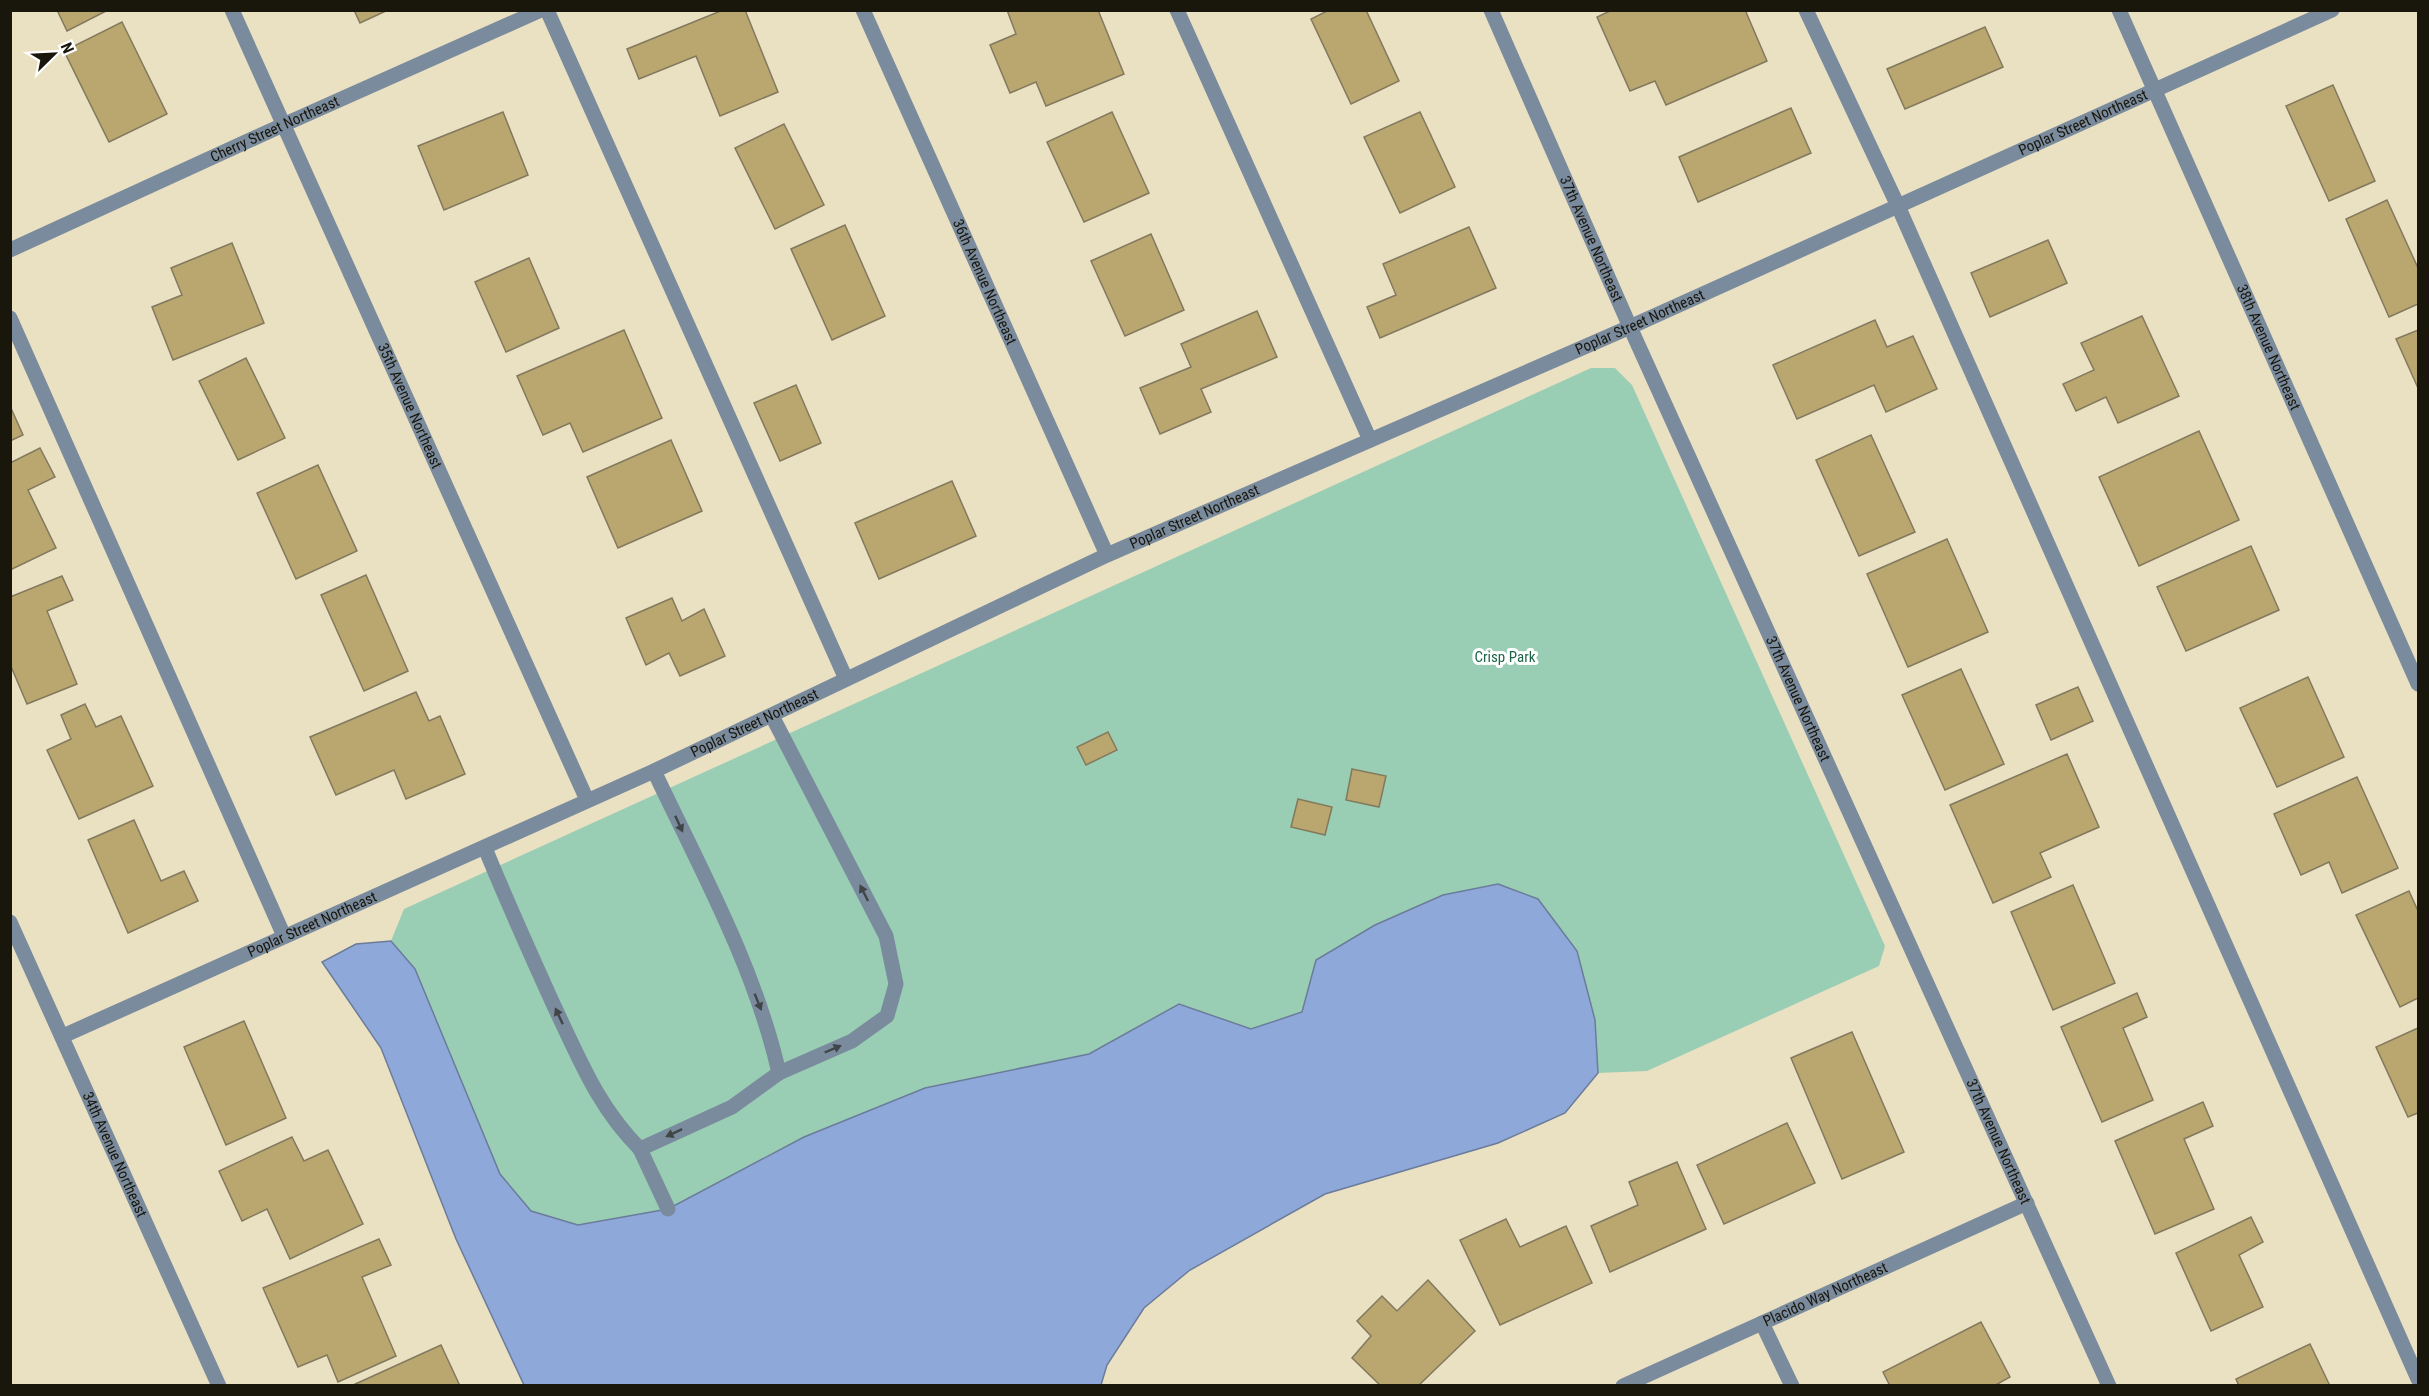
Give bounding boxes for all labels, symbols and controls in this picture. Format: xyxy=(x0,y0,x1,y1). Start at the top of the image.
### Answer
north arrow xyxy=(24,24,84,84)
text: N xyxy=(57,40,78,56)
street label: Poplar Street Northeast xyxy=(2016,86,2150,159)
street label: Cherry Street Northeast xyxy=(207,92,342,166)
street label: 37th Avenue Northeast xyxy=(1556,173,1627,305)
street label: 36th Avenue Northeast xyxy=(949,216,1021,348)
street label: 38th Avenue Northeast xyxy=(2233,282,2304,413)
street label: Poplar Street Northeast xyxy=(1572,286,1707,359)
street label: 35th Avenue Northeast xyxy=(374,340,446,471)
street label: Poplar Street Northeast xyxy=(1127,481,1262,553)
street label: 37th Avenue Northeast xyxy=(1762,633,1834,764)
park label: Crisp Park xyxy=(1475,648,1536,666)
street label: Poplar Street Northeast xyxy=(688,685,821,761)
one-way arrow xyxy=(675,815,684,832)
one-way arrow xyxy=(859,884,869,901)
street label: Poplar Street Northeast xyxy=(245,888,379,961)
one-way arrow xyxy=(754,993,763,1011)
one-way arrow xyxy=(555,1008,564,1025)
one-way arrow xyxy=(824,1045,841,1054)
street label: 37th Avenue Northeast xyxy=(1962,1076,2035,1207)
street label: 34th Avenue Northeast xyxy=(79,1089,151,1220)
one-way arrow xyxy=(666,1129,683,1138)
street label: Placido Way Northeast xyxy=(1760,1258,1890,1330)

